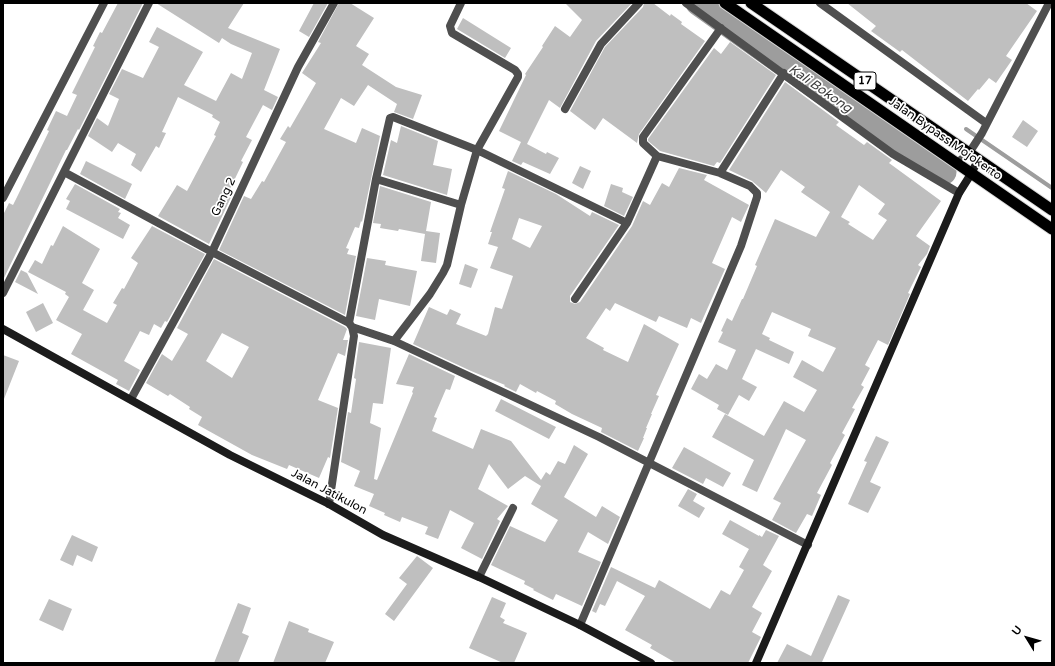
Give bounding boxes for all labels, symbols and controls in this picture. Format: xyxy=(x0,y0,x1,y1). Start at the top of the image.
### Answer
water label: Kali Bokong xyxy=(785,61,855,117)
road number: 17 xyxy=(854,72,876,90)
street label: Jalan Bypass Mojokerto xyxy=(886,94,1004,184)
street label: Gang 2 xyxy=(209,175,239,219)
street label: Jalan Jatikulon xyxy=(289,466,369,518)
north arrow xyxy=(1007,618,1047,658)
text: U xyxy=(1009,623,1025,638)

